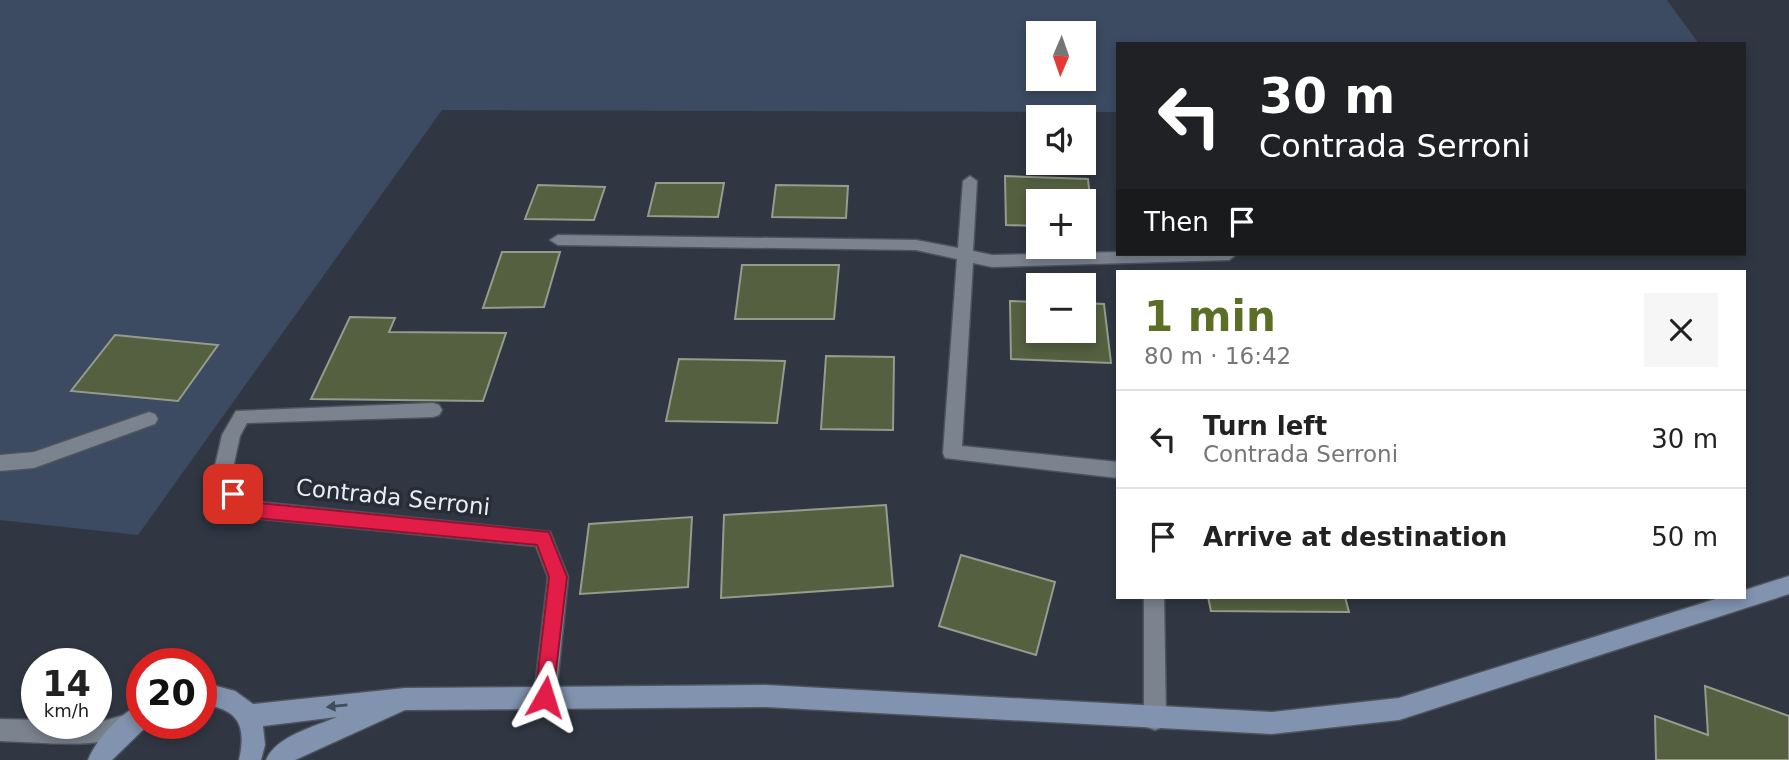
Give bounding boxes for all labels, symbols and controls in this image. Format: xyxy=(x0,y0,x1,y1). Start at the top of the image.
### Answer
north arrow xyxy=(1026,21,1096,91)
map controls xyxy=(1026,21,1096,343)
text: 30 m xyxy=(1259,68,1395,125)
icon: left xyxy=(1144,70,1235,161)
button: sound xyxy=(1026,105,1096,175)
text: Contrada Serroni xyxy=(1259,127,1530,165)
button: + xyxy=(1026,189,1096,259)
icon: arrive xyxy=(1223,203,1261,241)
text: Then xyxy=(1144,207,1209,237)
button: − xyxy=(1026,273,1096,343)
text: 1 min xyxy=(1144,292,1276,341)
button: close xyxy=(1644,293,1718,367)
text: 80 m · 16:42 xyxy=(1144,343,1291,369)
text: Turn left xyxy=(1203,411,1327,441)
icon: left xyxy=(1144,420,1182,458)
text: 30 m xyxy=(1651,424,1718,454)
text: Contrada Serroni xyxy=(1203,441,1398,467)
pin xyxy=(203,464,263,524)
street label: Contrada Serroni xyxy=(295,474,491,520)
icon: arrive xyxy=(214,475,252,513)
icon: arrive xyxy=(1144,518,1182,556)
text: Arrive at destination xyxy=(1203,522,1507,552)
text: 50 m xyxy=(1651,522,1718,552)
speed limit sign: 20 xyxy=(126,648,217,739)
position arrow xyxy=(508,660,582,734)
text: 14 xyxy=(42,664,91,704)
text: km/h xyxy=(44,700,89,721)
one-way arrow xyxy=(326,701,348,712)

